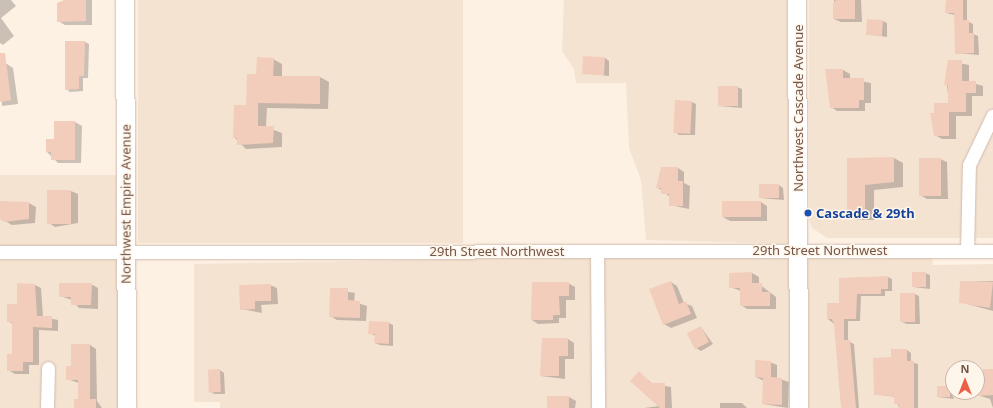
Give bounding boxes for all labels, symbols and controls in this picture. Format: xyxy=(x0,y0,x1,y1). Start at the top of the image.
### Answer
street label: Northwest Cascade Avenue xyxy=(790,24,806,192)
street label: Northwest Empire Avenue xyxy=(118,124,134,284)
place label: Cascade & 29th xyxy=(816,205,915,221)
marker: Cascade & 29th xyxy=(803,208,813,218)
street label: 29th Street Northwest xyxy=(753,242,887,258)
street label: 29th Street Northwest xyxy=(430,243,564,259)
north arrow xyxy=(945,360,985,400)
text: N xyxy=(961,361,969,376)

